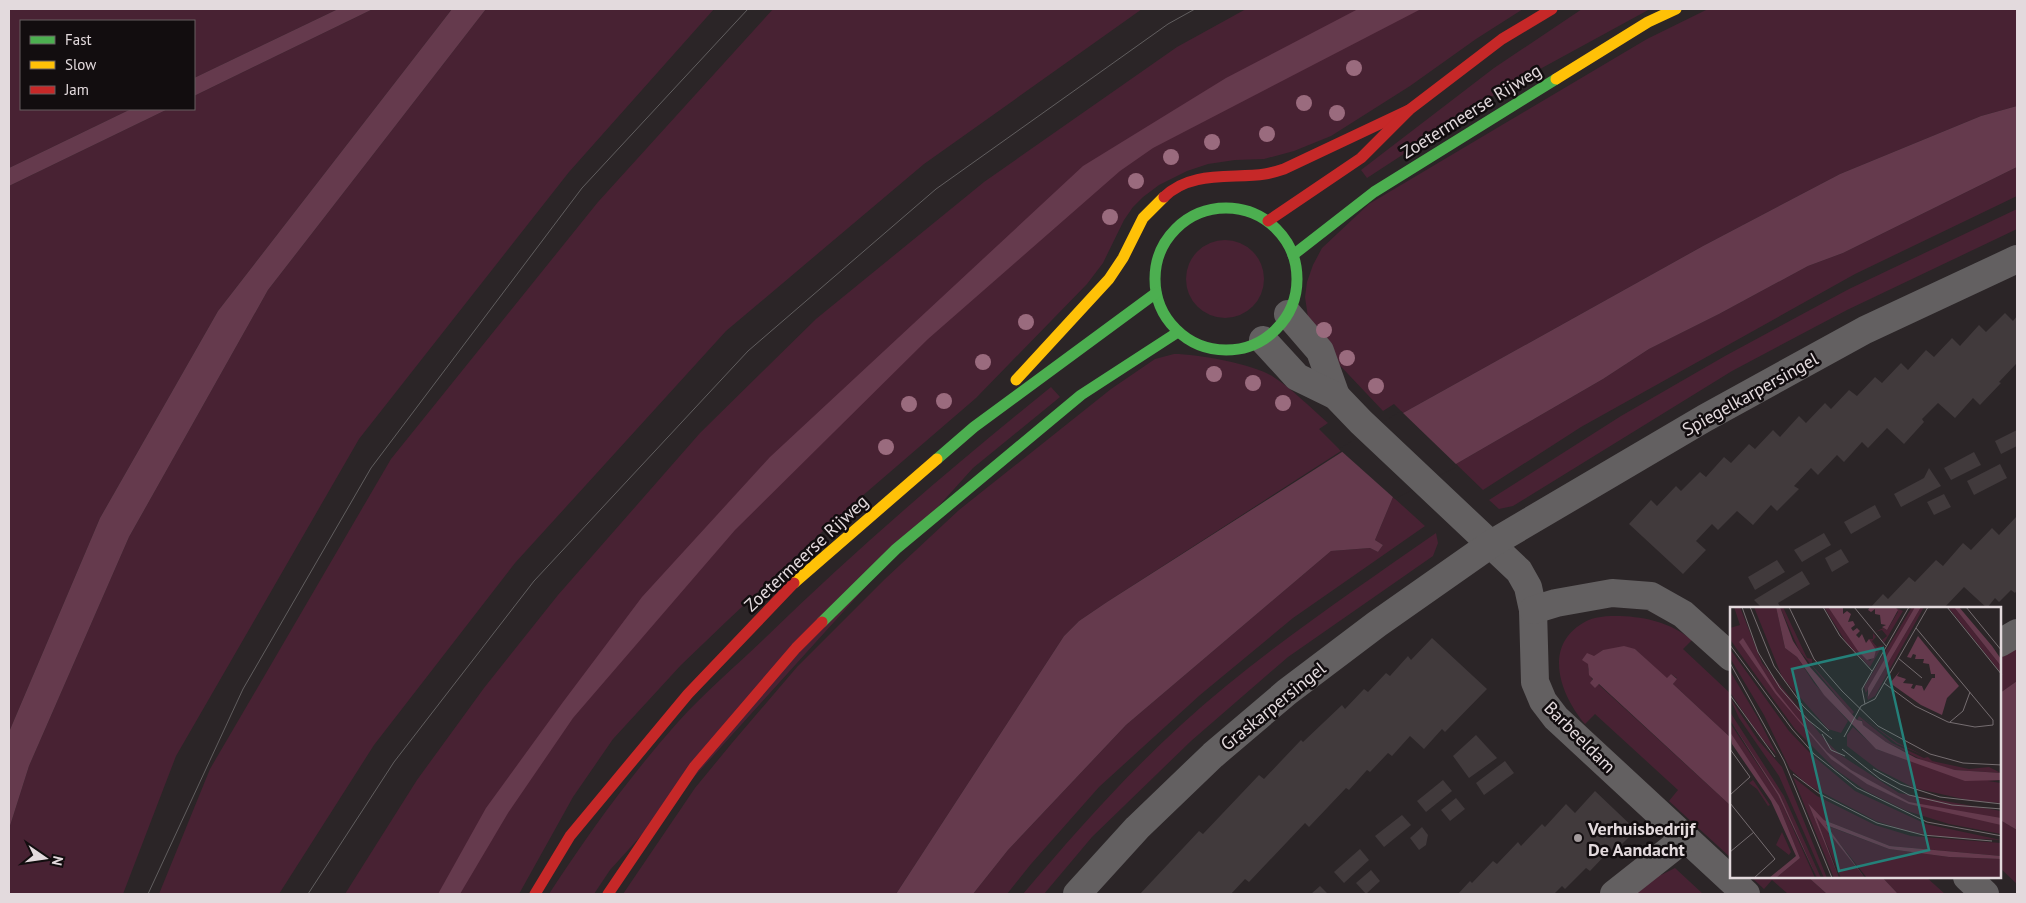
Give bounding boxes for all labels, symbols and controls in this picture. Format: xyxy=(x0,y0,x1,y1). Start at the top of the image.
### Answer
legend xyxy=(20,20,195,110)
text: Fast xyxy=(65,30,92,49)
text: Slow xyxy=(65,55,96,74)
street label: Zoetermeerse Rijweg xyxy=(1397,59,1545,163)
text: Jam xyxy=(64,80,89,99)
street label: Spiegelkarpersingel xyxy=(1678,347,1823,441)
street label: Zoetermeerse Rijweg xyxy=(739,490,873,616)
inset map xyxy=(1730,607,2001,878)
street label: Graskarpersingel xyxy=(1216,656,1331,755)
street label: Barbeeldam xyxy=(1539,696,1621,778)
place label: Verhuisbedrijf De Aandacht xyxy=(1587,817,1696,861)
marker: Verhuisbedrijf De Aandacht xyxy=(1572,832,1584,844)
north arrow xyxy=(20,833,70,883)
text: N xyxy=(48,854,67,867)

